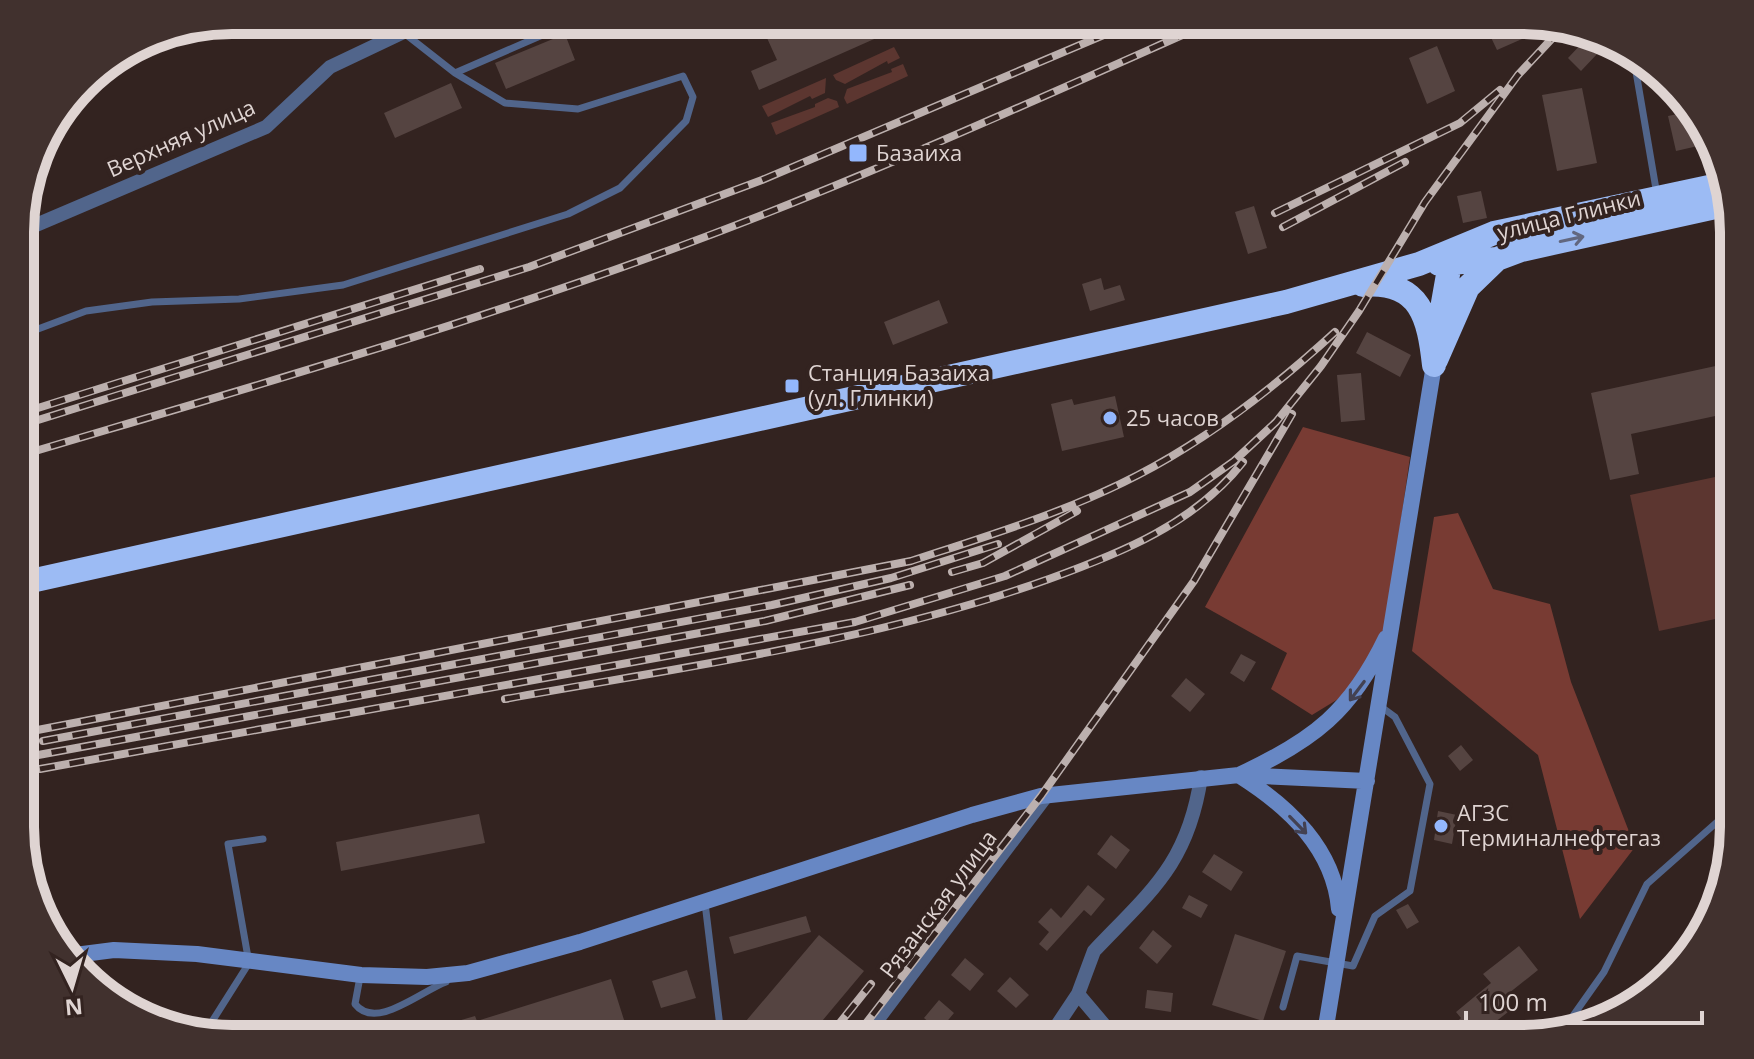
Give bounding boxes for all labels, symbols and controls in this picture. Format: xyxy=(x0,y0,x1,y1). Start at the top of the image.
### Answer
street label: Верхняя улица xyxy=(102,91,259,183)
place label: Базаиха xyxy=(876,137,962,167)
marker: Базаиха xyxy=(847,142,869,164)
street label: улица Глинки xyxy=(1494,182,1644,246)
one-way arrow xyxy=(1559,231,1584,246)
place label: Станция Базаиха (ул. Глинки) xyxy=(808,357,990,412)
marker: Станция Базаиха (ул. Глинки) xyxy=(783,377,801,395)
place label: 25 часов xyxy=(1126,402,1219,432)
marker: 25 часов xyxy=(1101,409,1119,427)
one-way arrow xyxy=(1349,680,1366,701)
place label: АГЗС Терминалнефтегаз xyxy=(1457,797,1661,852)
one-way arrow xyxy=(1289,815,1308,835)
marker: АГЗС Терминалнефтегаз xyxy=(1432,817,1450,835)
street label: Рязанская улица xyxy=(872,823,1003,983)
north arrow xyxy=(32,947,112,1027)
scale bar xyxy=(1466,975,1702,1025)
text: 100 m xyxy=(1478,985,1548,1018)
text: N xyxy=(64,992,84,1024)

